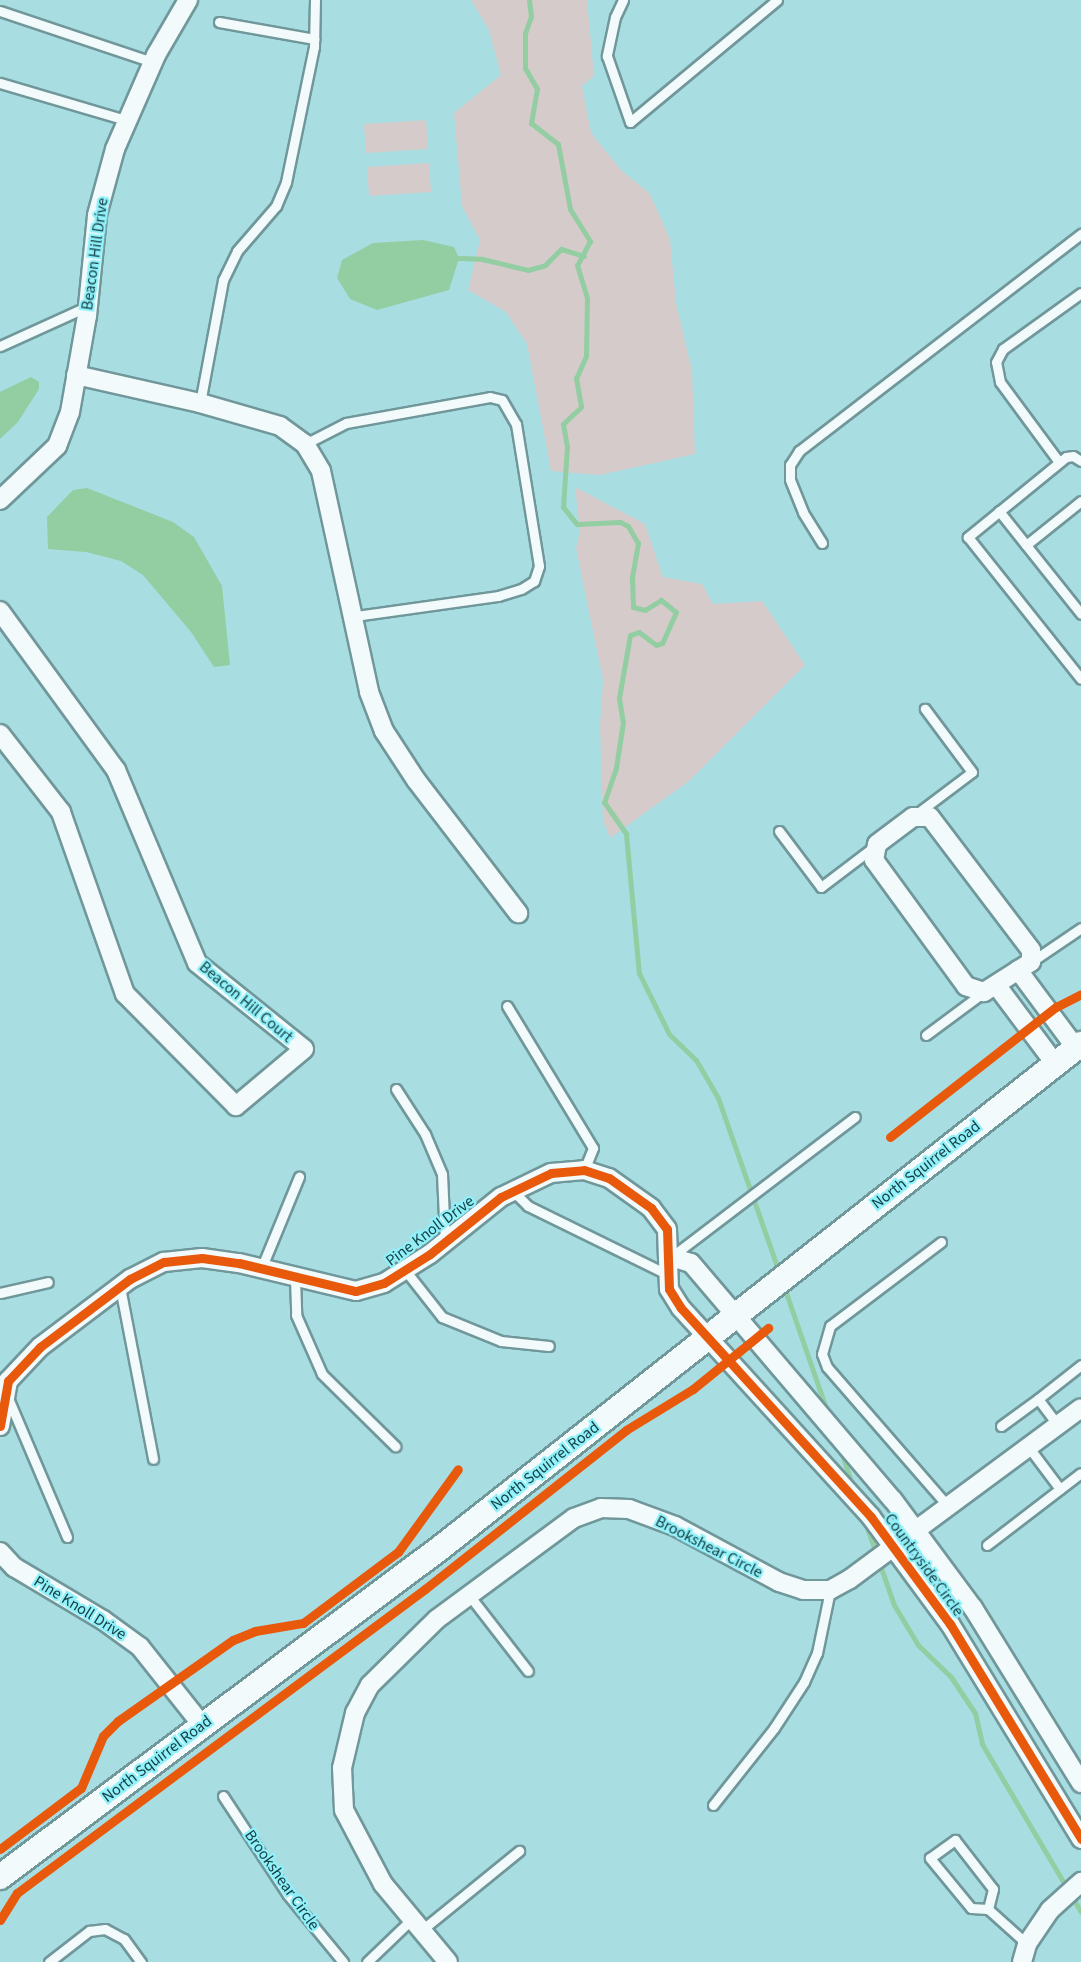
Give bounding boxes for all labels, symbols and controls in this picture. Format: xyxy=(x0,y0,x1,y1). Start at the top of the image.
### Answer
street label: Beacon Hill Drive xyxy=(78,197,112,311)
street label: Beacon Hill Court xyxy=(195,957,297,1047)
street label: North Squirrel Road xyxy=(868,1117,984,1213)
street label: Pine Knoll Drive xyxy=(382,1192,478,1270)
street label: North Squirrel Road xyxy=(487,1418,603,1514)
street label: Countryside Circle xyxy=(880,1510,968,1620)
street label: Brookshear Circle xyxy=(652,1512,766,1582)
street label: Pine Knoll Drive xyxy=(30,1572,130,1644)
street label: North Squirrel Road xyxy=(98,1711,216,1807)
street label: Brookshear Circle xyxy=(240,1826,324,1934)

